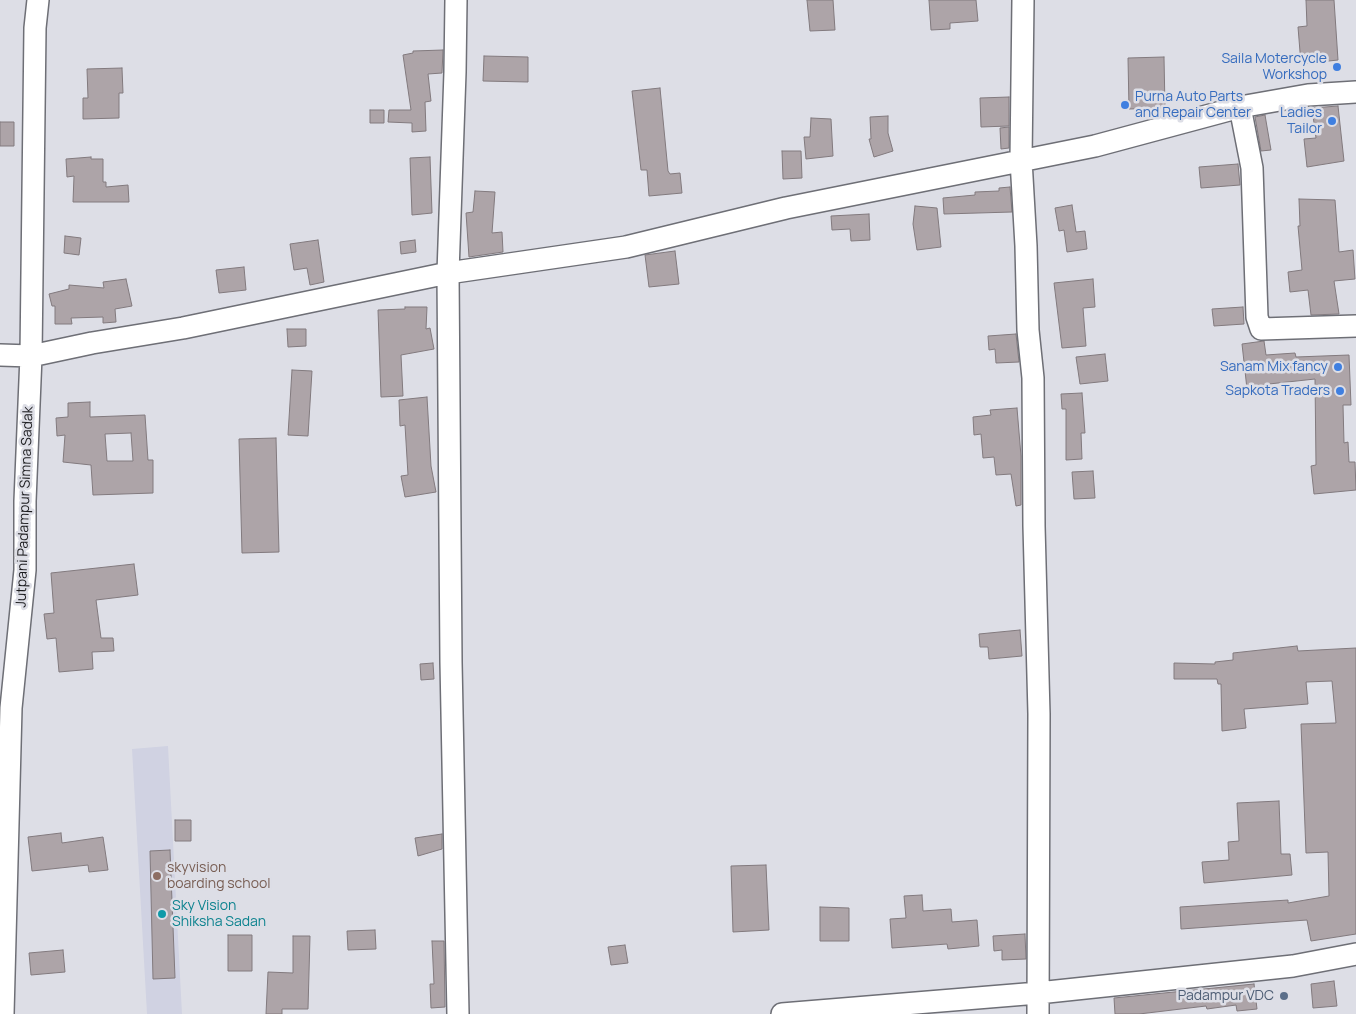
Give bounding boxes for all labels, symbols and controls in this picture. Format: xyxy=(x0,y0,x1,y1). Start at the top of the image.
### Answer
place label: Saila Motercycle Workshop xyxy=(1221,51,1327,84)
marker: Saila Motercycle Workshop xyxy=(1331,61,1343,73)
place label: Purna Auto Parts and Repair Center xyxy=(1135,89,1251,121)
marker: Purna Auto Parts and Repair Center xyxy=(1119,99,1131,111)
place label: Ladies Tailor xyxy=(1280,105,1322,138)
marker: Ladies Tailor xyxy=(1326,115,1338,127)
place label: Sanam Mix fancy xyxy=(1220,359,1328,375)
marker: Sanam Mix fancy xyxy=(1332,361,1344,373)
place label: Sapkota Traders xyxy=(1225,383,1330,399)
marker: Sapkota Traders xyxy=(1334,385,1346,397)
street label: Jutpani Padampur Simna Sadak xyxy=(13,406,37,608)
place label: skyvision boarding school xyxy=(167,860,270,892)
marker: skyvision boarding school xyxy=(151,870,163,882)
place label: Sky Vision Shiksha Sadan xyxy=(172,898,266,930)
marker: Sky Vision Shiksha Sadan xyxy=(156,908,168,920)
place label: Padampur VDC xyxy=(1178,988,1274,1004)
marker: Padampur VDC xyxy=(1278,990,1290,1002)

